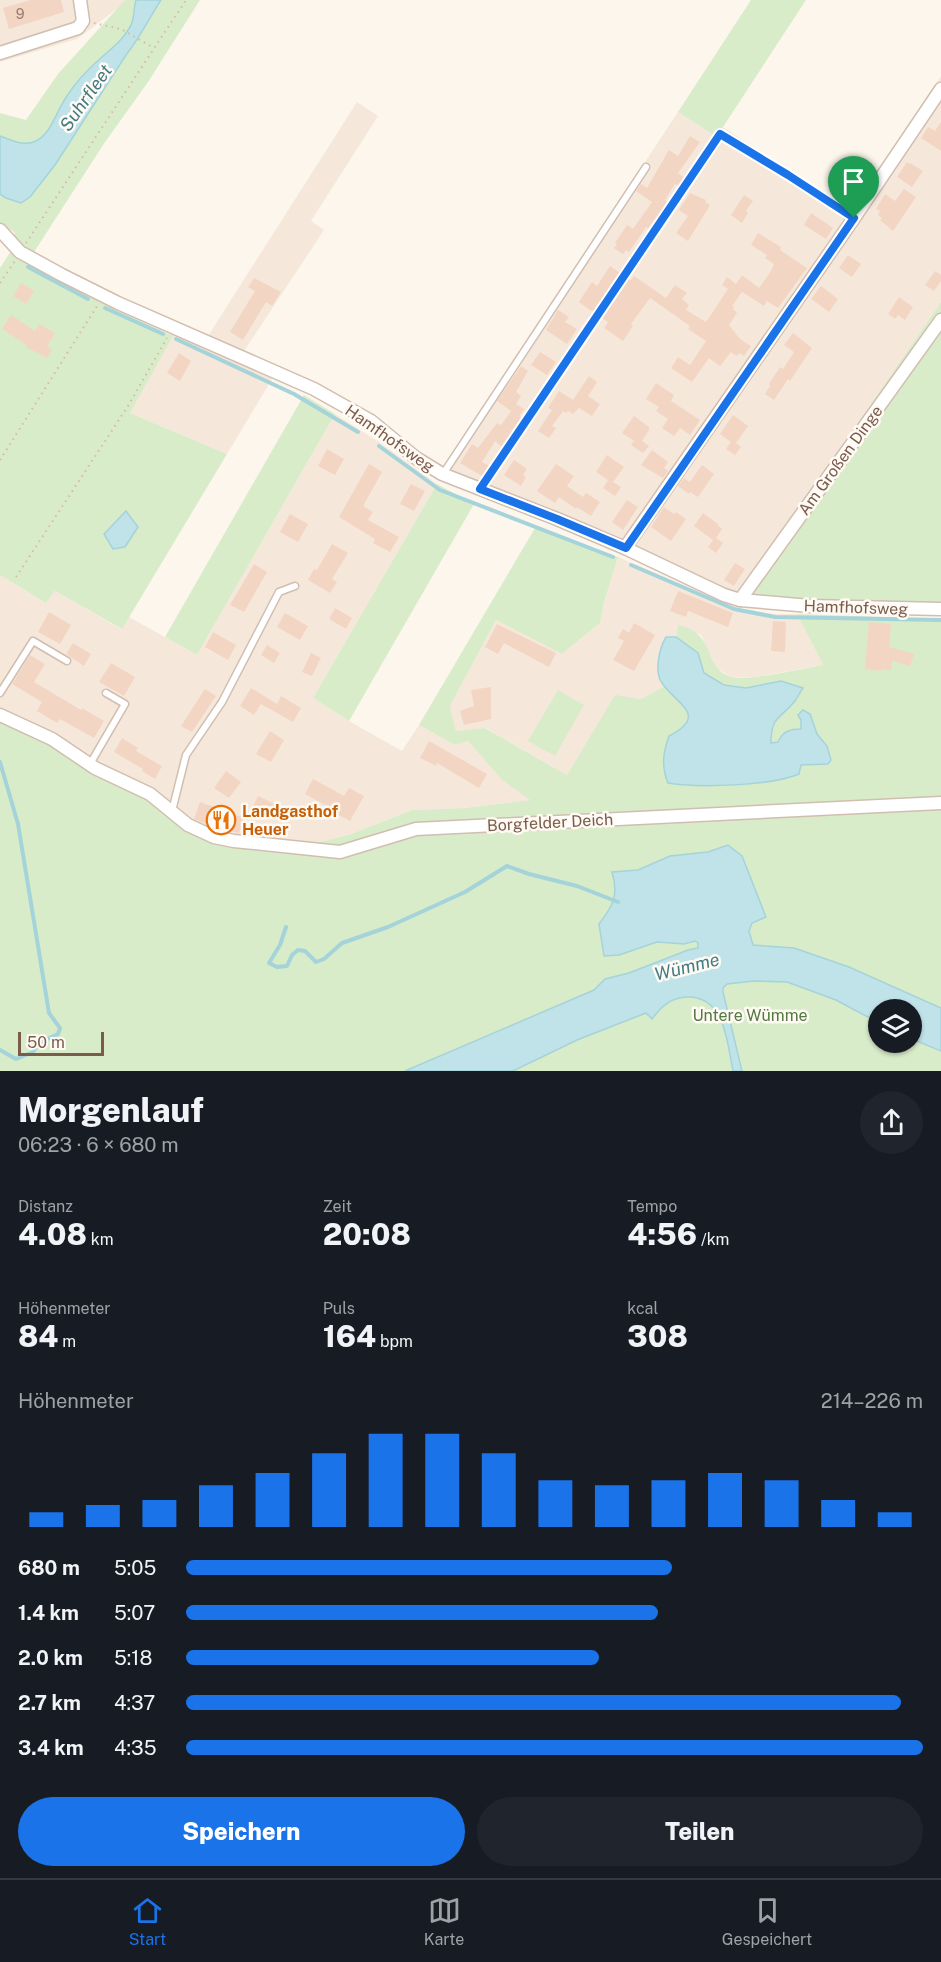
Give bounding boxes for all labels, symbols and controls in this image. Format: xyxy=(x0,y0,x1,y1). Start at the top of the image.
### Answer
house number: 9 xyxy=(16,6,25,22)
water label: Suhrfleet xyxy=(55,60,116,135)
pin xyxy=(828,156,879,218)
icon: arrive xyxy=(837,165,870,198)
street label: Hamfhofsweg xyxy=(341,401,438,476)
street label: Am Großen Dinge xyxy=(794,402,887,519)
street label: Hamfhofsweg xyxy=(803,596,909,619)
place label: Landgasthof Heuer xyxy=(242,802,339,839)
restaurant icon: Landgasthof Heuer xyxy=(205,804,237,836)
street label: Borgfelder Deich xyxy=(486,810,614,835)
water label: Wümme xyxy=(652,948,722,985)
map controls xyxy=(868,999,922,1053)
button: layers xyxy=(868,999,922,1053)
park label: Untere Wümme xyxy=(692,1006,808,1025)
scale bar xyxy=(18,1029,104,1056)
text: 50 m xyxy=(27,1033,65,1052)
text: Morgenlauf xyxy=(18,1091,204,1129)
button: share xyxy=(860,1091,923,1154)
text: 06:23 · 6 × 680 m xyxy=(18,1133,179,1157)
text: Distanz xyxy=(18,1197,73,1216)
text: Zeit xyxy=(323,1197,352,1216)
text: Tempo xyxy=(627,1197,677,1216)
text: 4.08 xyxy=(18,1216,87,1252)
text: 20:08 xyxy=(323,1216,411,1252)
text: 4:56 xyxy=(627,1216,697,1252)
text: km xyxy=(87,1230,114,1249)
text: /km xyxy=(697,1230,729,1249)
text: Höhenmeter xyxy=(18,1299,111,1318)
text: Puls xyxy=(323,1299,355,1318)
text: kcal xyxy=(627,1299,658,1318)
text: 84 xyxy=(18,1318,58,1354)
text: 164 xyxy=(323,1318,376,1354)
text: 308 xyxy=(627,1318,688,1354)
text: m xyxy=(58,1332,76,1351)
text: bpm xyxy=(376,1332,413,1351)
text: Höhenmeter xyxy=(18,1389,134,1413)
text: 214–226 m xyxy=(821,1389,923,1413)
text: 680 m xyxy=(18,1556,80,1580)
text: 5:05 xyxy=(114,1556,156,1580)
text: 1.4 km xyxy=(18,1601,79,1625)
text: 5:07 xyxy=(114,1601,155,1625)
text: 2.0 km xyxy=(18,1646,83,1670)
text: 5:18 xyxy=(114,1646,152,1670)
text: 2.7 km xyxy=(18,1691,81,1715)
text: 4:37 xyxy=(114,1691,155,1715)
text: 3.4 km xyxy=(18,1736,84,1760)
text: 4:35 xyxy=(114,1736,157,1760)
button: Speichern xyxy=(18,1797,465,1866)
button: Teilen xyxy=(477,1797,923,1866)
tab: Start xyxy=(129,1894,166,1949)
tab: Karte xyxy=(424,1894,464,1949)
tab: Gespeichert xyxy=(722,1894,812,1949)

